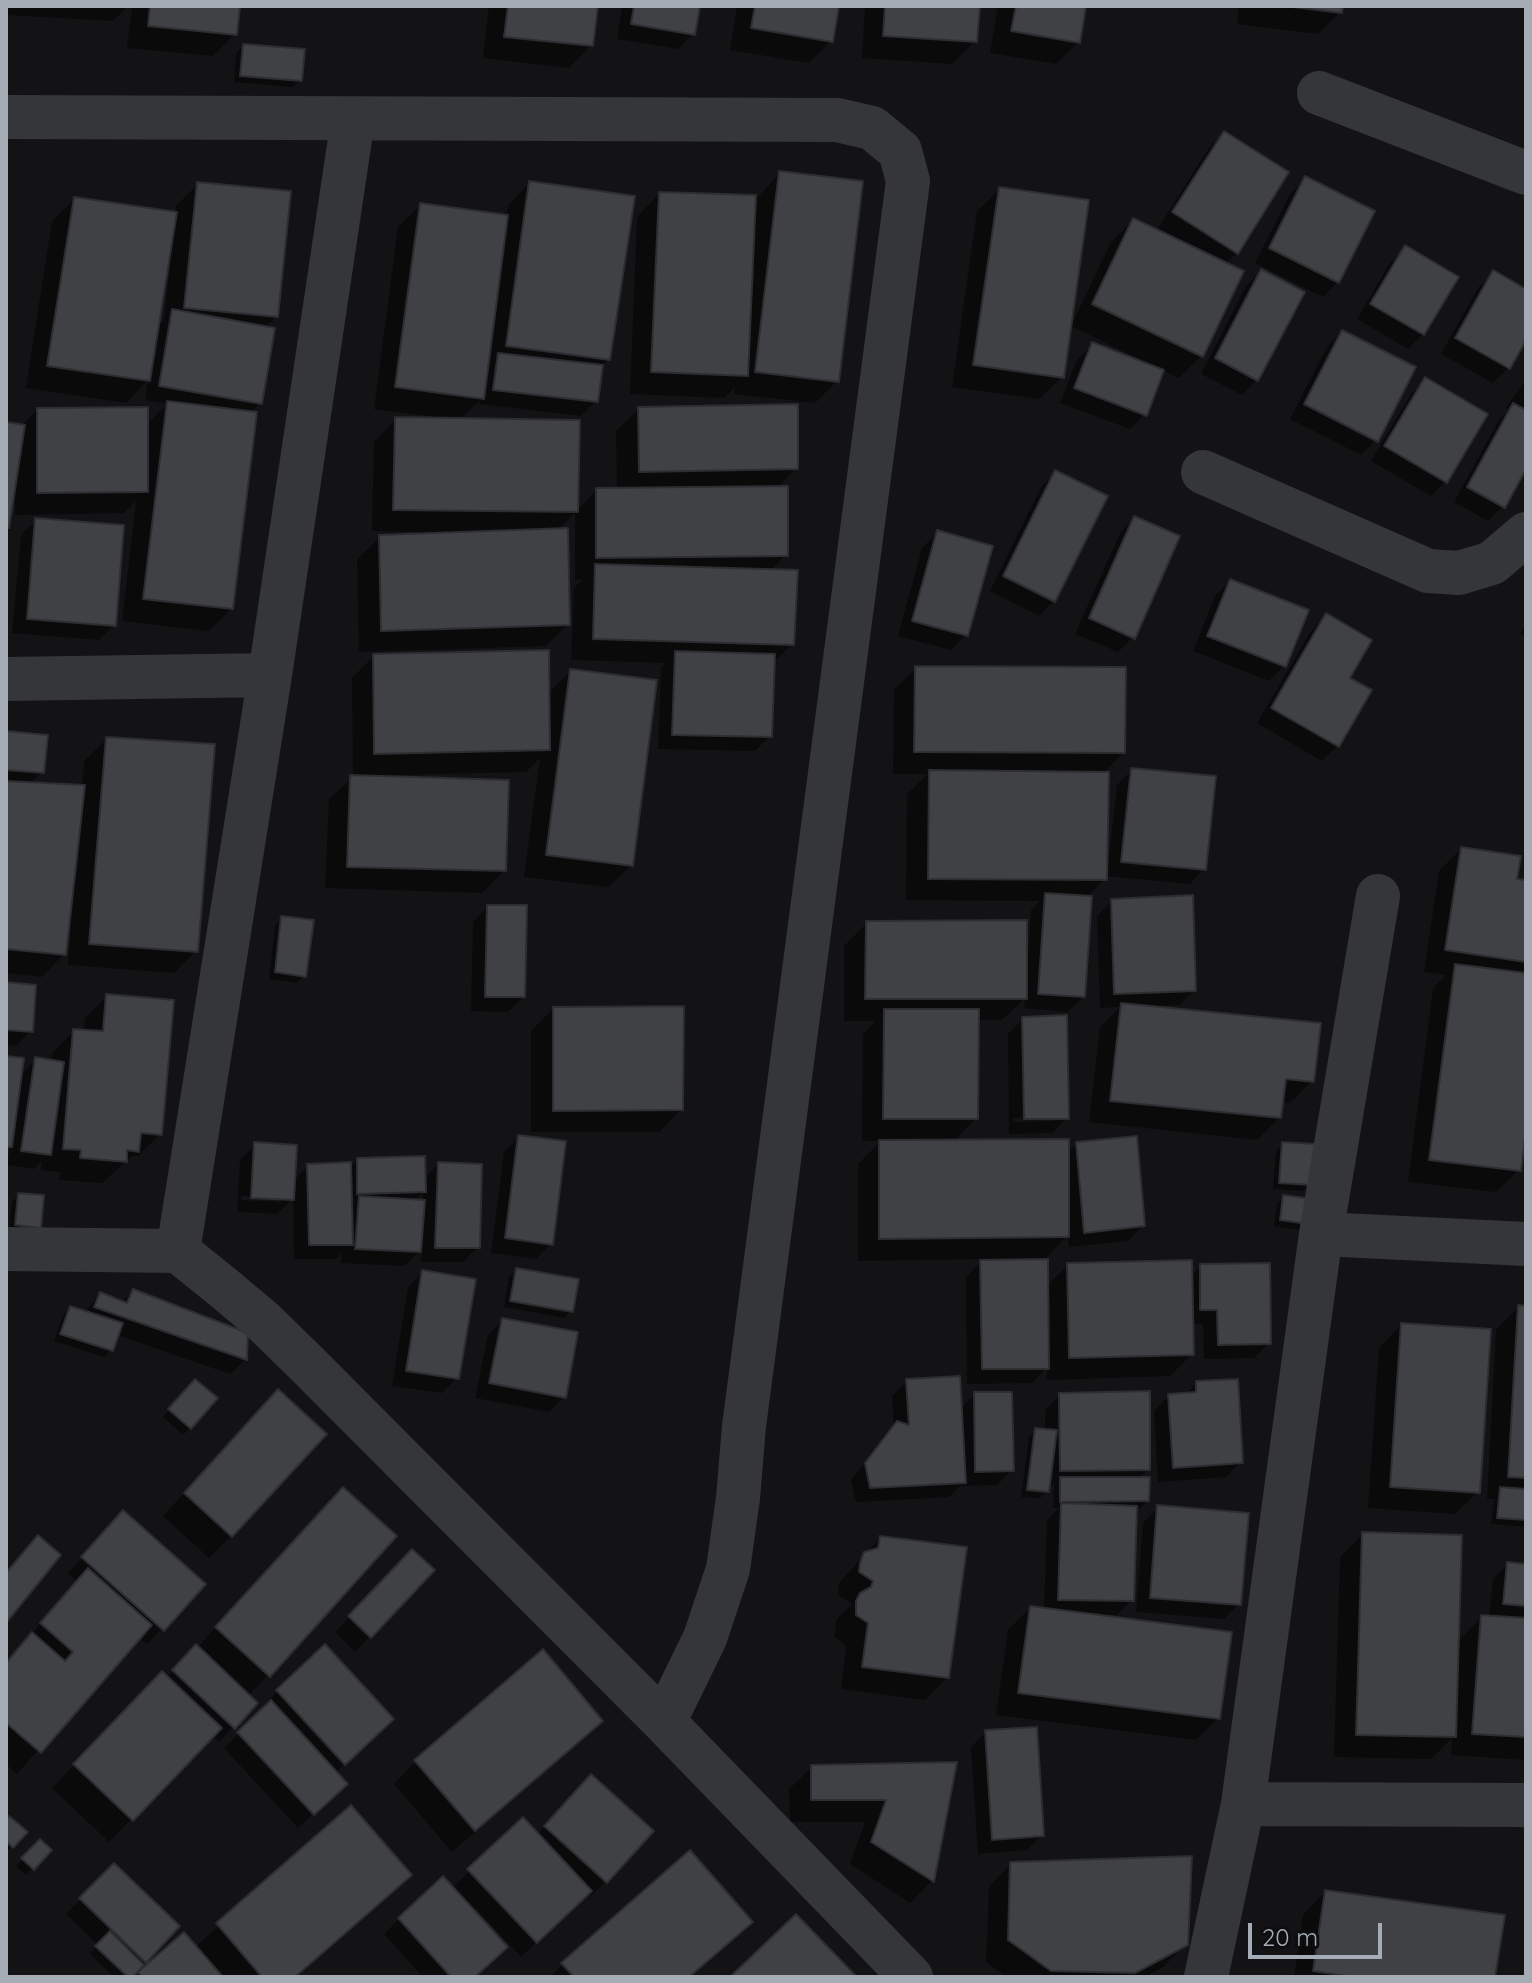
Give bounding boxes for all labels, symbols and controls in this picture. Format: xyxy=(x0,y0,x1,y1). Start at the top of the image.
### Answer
scale bar xyxy=(1252,1907,1386,1957)
text: 20 m xyxy=(1262,1922,1318,1952)

